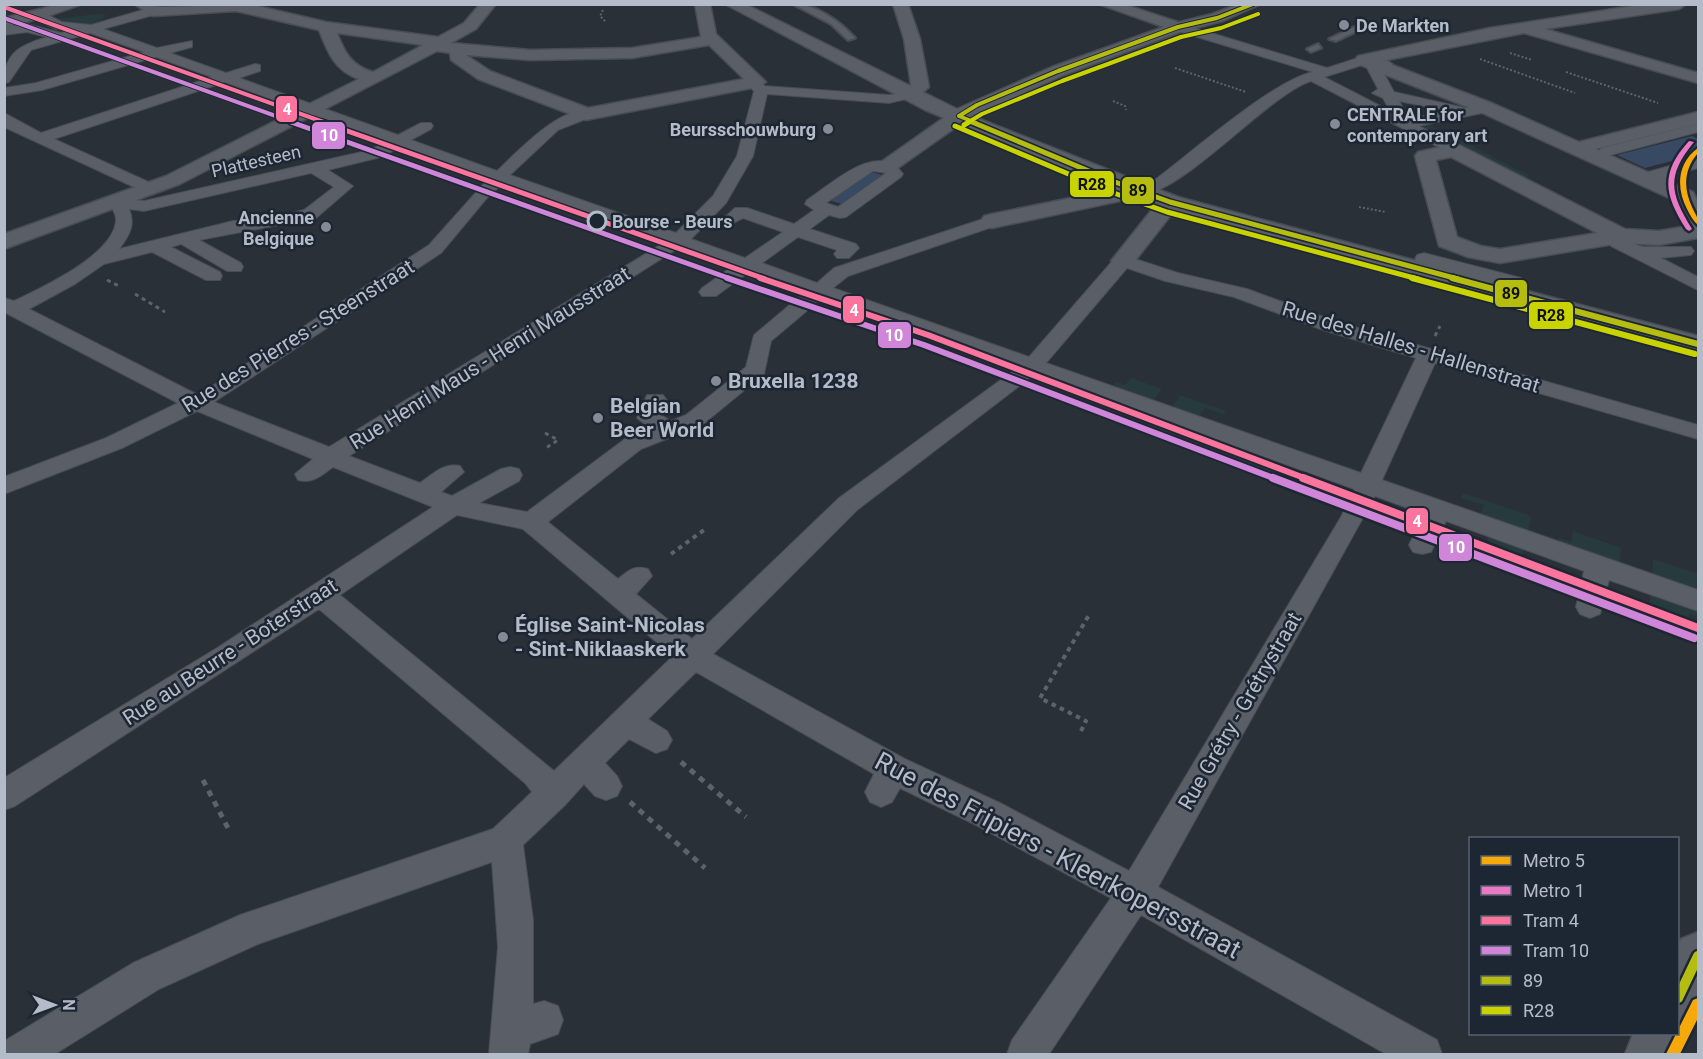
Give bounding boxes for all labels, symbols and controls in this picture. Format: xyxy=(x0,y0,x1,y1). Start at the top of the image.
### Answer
place label: De Markten xyxy=(1356,15,1449,36)
marker: De Markten xyxy=(1337,18,1351,32)
line badge: 4 xyxy=(275,95,298,123)
text: 4 xyxy=(282,100,292,119)
place label: CENTRALE for contemporary art xyxy=(1347,104,1487,146)
marker: CENTRALE for contemporary art xyxy=(1328,117,1342,131)
place label: Beursschouwburg xyxy=(670,119,816,140)
line badge: 10 xyxy=(311,121,346,150)
marker: Beursschouwburg xyxy=(821,122,835,136)
text: 10 xyxy=(320,126,338,145)
street label: Plattesteen xyxy=(209,141,303,181)
line badge: R28 xyxy=(1069,170,1115,198)
text: R28 xyxy=(1078,175,1106,194)
line badge: 89 xyxy=(1121,176,1155,205)
text: 89 xyxy=(1129,181,1147,200)
place label: Ancienne Belgique xyxy=(238,207,314,249)
marker: Bourse - Beurs xyxy=(587,211,607,231)
place label: Bourse - Beurs xyxy=(612,211,732,232)
marker: Ancienne Belgique xyxy=(319,220,333,234)
street label: Rue des Pierres - Steenstraat xyxy=(178,254,419,417)
street label: Rue Henri Maus - Henri Mausstraat xyxy=(345,261,635,455)
line badge: 89 xyxy=(1494,279,1528,308)
text: 89 xyxy=(1502,284,1520,303)
line badge: 4 xyxy=(842,295,865,324)
street label: Rue des Halles - Hallenstraat xyxy=(1279,296,1543,398)
text: 4 xyxy=(849,301,859,320)
line badge: R28 xyxy=(1528,301,1574,330)
text: R28 xyxy=(1537,306,1565,325)
line badge: 10 xyxy=(877,321,912,349)
text: 10 xyxy=(885,326,903,345)
place label: Bruxella 1238 xyxy=(728,369,858,393)
marker: Bruxella 1238 xyxy=(709,374,723,388)
place label: Belgian Beer World xyxy=(610,394,714,442)
marker: Belgian Beer World xyxy=(591,411,605,425)
line badge: 4 xyxy=(1405,507,1429,535)
text: 4 xyxy=(1412,512,1422,531)
line badge: 10 xyxy=(1438,533,1473,562)
text: 10 xyxy=(1447,538,1465,557)
street label: Rue au Beurre - Boterstraat xyxy=(118,574,342,730)
street label: Rue Grétry - Grétrystraat xyxy=(1174,608,1306,814)
place label: Église Saint-Nicolas - Sint-Niklaaskerk xyxy=(515,613,705,661)
marker: Église Saint-Nicolas - Sint-Niklaaskerk xyxy=(496,630,510,644)
street label: Rue des Fripiers - Kleerkopersstraat xyxy=(870,746,1246,964)
legend xyxy=(1469,837,1679,1035)
text: Metro 5 xyxy=(1523,850,1585,871)
text: Metro 1 xyxy=(1523,880,1585,901)
text: Tram 4 xyxy=(1523,910,1579,931)
text: Tram 10 xyxy=(1523,940,1589,961)
text: 89 xyxy=(1523,970,1543,991)
north arrow xyxy=(24,975,84,1035)
text: N xyxy=(59,999,78,1011)
text: R28 xyxy=(1523,1000,1554,1021)

